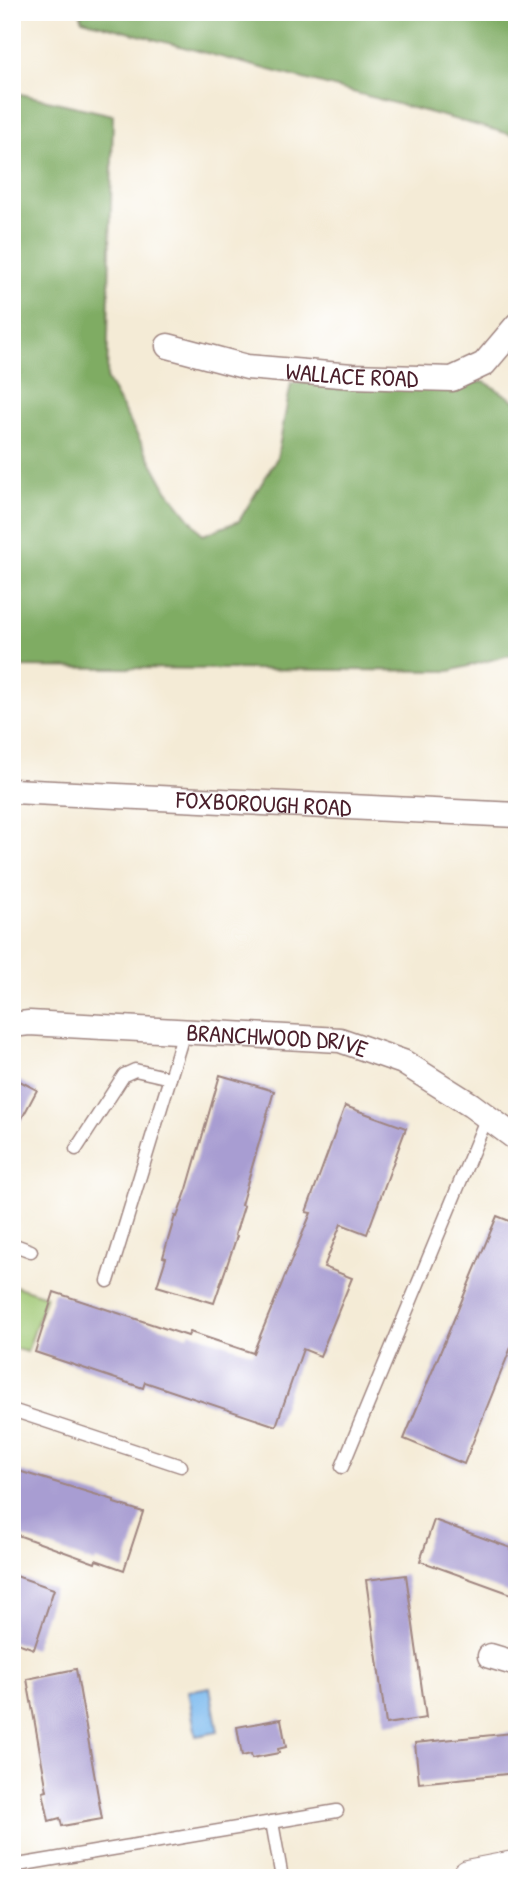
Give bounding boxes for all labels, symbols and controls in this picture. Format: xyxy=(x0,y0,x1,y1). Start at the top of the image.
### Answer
street label: WALLACE ROAD xyxy=(284,354,419,394)
street label: FOXBOROUGH ROAD xyxy=(174,783,353,823)
street label: BRANCHWOOD DRIVE xyxy=(186,1016,373,1065)

